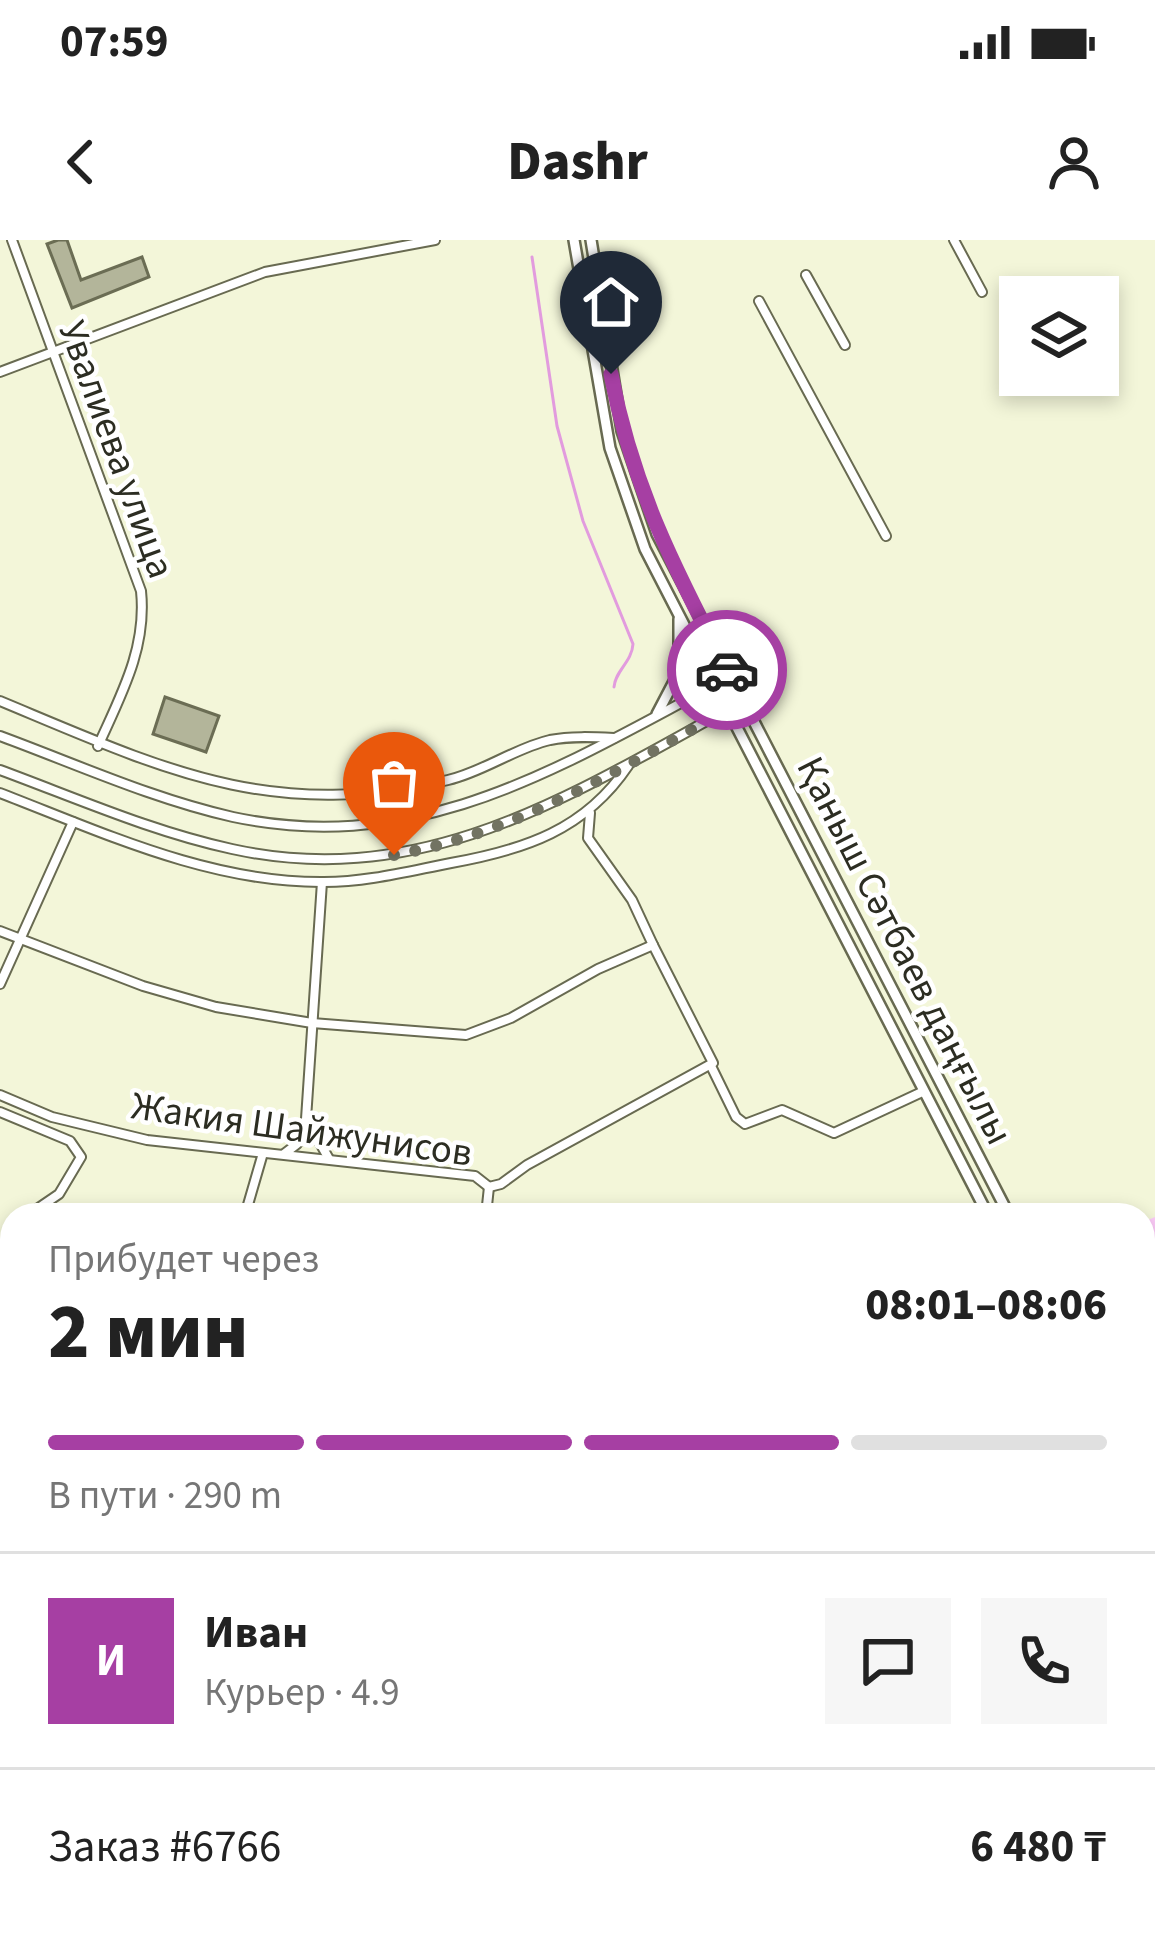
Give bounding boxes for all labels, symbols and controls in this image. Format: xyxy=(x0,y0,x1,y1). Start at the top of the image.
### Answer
text: 07:59 xyxy=(60,10,169,74)
text: Dashr xyxy=(507,124,648,201)
icon: back xyxy=(48,129,114,195)
icon: person xyxy=(1041,129,1107,195)
pin xyxy=(560,251,662,374)
icon: home xyxy=(578,269,644,335)
map controls xyxy=(999,276,1119,396)
button: layers xyxy=(999,276,1119,396)
street label: Увалиева улица xyxy=(44,313,189,586)
courier xyxy=(667,610,787,730)
icon: car xyxy=(694,637,760,703)
pin xyxy=(343,732,445,855)
street label: Қаныш Сәтбаев даңғылы xyxy=(782,747,1026,1155)
icon: bag xyxy=(361,750,427,816)
street label: Жакия Шайжунисов xyxy=(128,1078,476,1182)
text: Прибудет через xyxy=(48,1232,319,1288)
text: 08:01–08:06 xyxy=(865,1273,1107,1337)
text: 2 мин xyxy=(48,1277,249,1388)
text: В пути · 290 m xyxy=(48,1468,282,1524)
button: chat xyxy=(825,1598,951,1724)
button: phone xyxy=(981,1598,1107,1724)
text: Иван xyxy=(204,1601,308,1665)
text: И xyxy=(96,1629,126,1693)
text: Курьер · 4.9 xyxy=(204,1665,400,1721)
text: Заказ #6766 xyxy=(48,1815,281,1879)
text: 6 480 ₸ xyxy=(970,1815,1107,1879)

